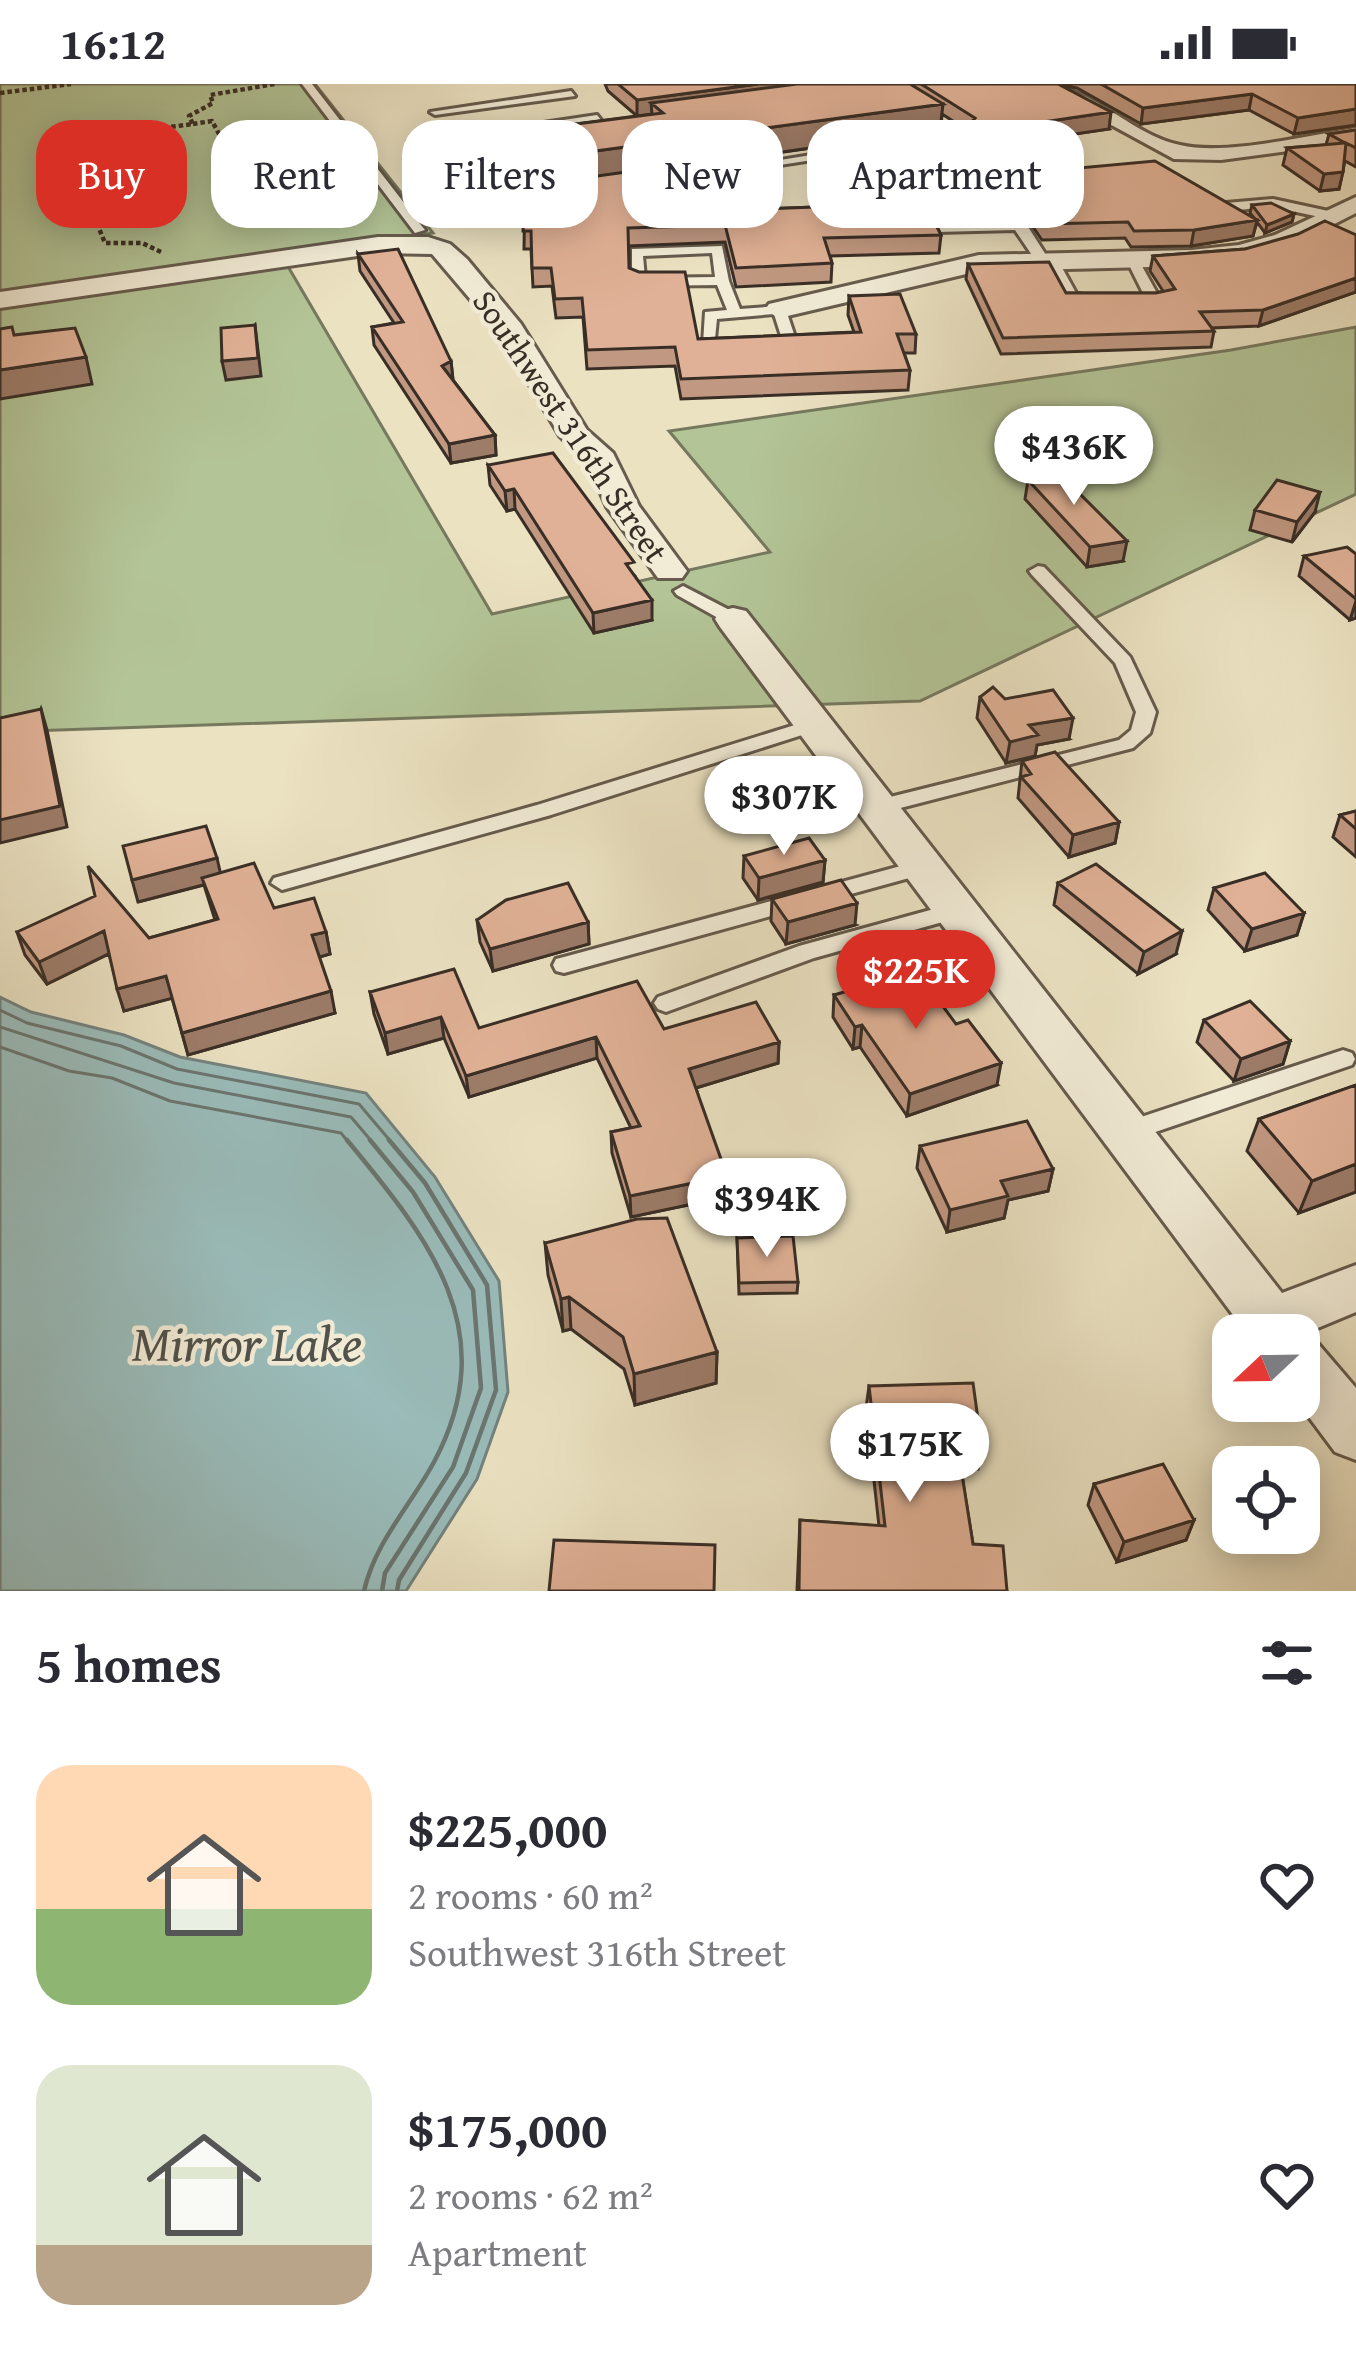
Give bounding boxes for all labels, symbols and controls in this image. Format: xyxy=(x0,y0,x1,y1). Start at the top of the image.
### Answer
text: 16:12 xyxy=(60,10,166,75)
chip: Buy xyxy=(36,120,187,228)
chip: Rent xyxy=(211,120,378,228)
chip: Filters xyxy=(402,120,598,228)
chip: New xyxy=(622,120,783,228)
chip: Apartment xyxy=(807,120,1084,228)
street label: Southwest 316th Street xyxy=(462,280,681,572)
pin: $436K xyxy=(990,406,1158,508)
text: $436K xyxy=(1021,416,1127,473)
pin: $307K xyxy=(700,756,868,858)
text: $307K xyxy=(731,766,837,823)
pin: $225K xyxy=(832,930,1000,1032)
text: $225K xyxy=(863,940,969,997)
pin: $394K xyxy=(683,1158,851,1260)
text: $394K xyxy=(714,1168,820,1225)
water label: Mirror Lake xyxy=(132,1305,362,1380)
north arrow xyxy=(1212,1314,1320,1422)
map controls xyxy=(1212,1314,1320,1554)
pin: $175K xyxy=(826,1403,994,1505)
text: $175K xyxy=(857,1413,963,1470)
button: locate xyxy=(1212,1446,1320,1554)
text: 5 homes xyxy=(36,1626,222,1701)
icon: filters xyxy=(1254,1630,1320,1696)
text: $225,000 xyxy=(408,1791,607,1866)
icon: home xyxy=(132,1813,276,1957)
icon: heart xyxy=(1254,1852,1320,1918)
text: 2 rooms · 60 m² xyxy=(408,1866,653,1923)
text: Southwest 316th Street xyxy=(408,1923,786,1980)
text: $175,000 xyxy=(408,2091,607,2166)
icon: home xyxy=(132,2113,276,2257)
icon: heart xyxy=(1254,2152,1320,2218)
text: 2 rooms · 62 m² xyxy=(408,2166,653,2223)
text: Apartment xyxy=(408,2223,587,2280)

